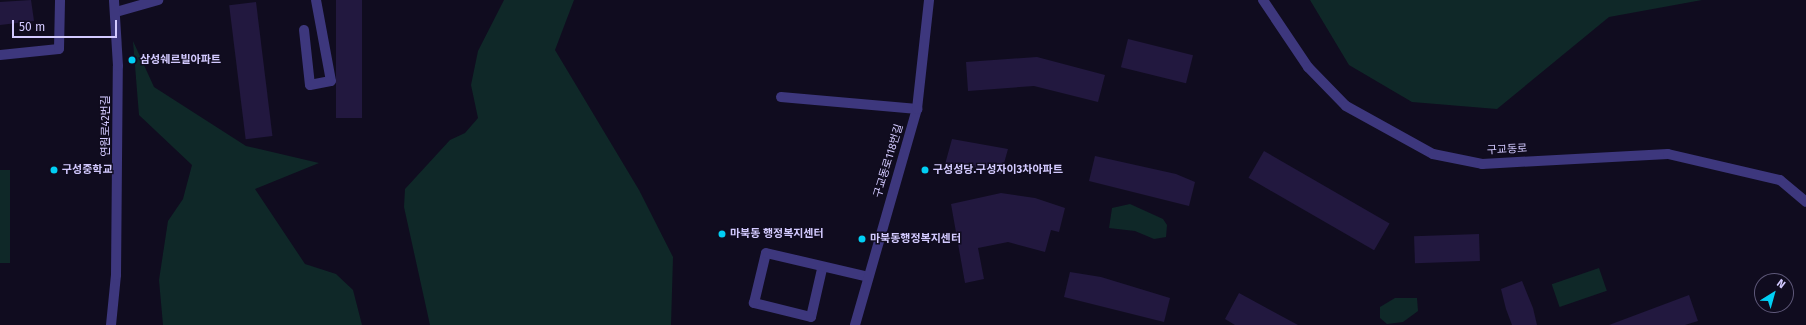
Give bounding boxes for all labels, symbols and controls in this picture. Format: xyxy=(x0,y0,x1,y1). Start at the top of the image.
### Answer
scale bar xyxy=(14,12,119,38)
text: 50 m xyxy=(19,20,45,34)
place label: 삼성쉐르빌아파트 xyxy=(140,53,221,67)
marker: 삼성쉐르빌아파트 xyxy=(127,55,137,65)
street label: 연원로42번길 xyxy=(99,95,113,157)
street label: 구교동로118번길 xyxy=(872,123,906,199)
street label: 구교동로 xyxy=(1486,142,1528,158)
place label: 구성중학교 xyxy=(62,163,113,177)
place label: 구성성당.구성자이3차아파트 xyxy=(933,163,1063,177)
marker: 구성중학교 xyxy=(49,165,59,175)
marker: 구성성당.구성자이3차아파트 xyxy=(920,165,930,175)
place label: 마북동 행정복지센터 xyxy=(730,227,824,241)
marker: 마북동 행정복지센터 xyxy=(717,229,727,239)
place label: 마북동행정복지센터 xyxy=(870,232,961,246)
marker: 마북동행정복지센터 xyxy=(857,234,867,244)
north arrow xyxy=(1754,273,1794,313)
text: N xyxy=(1774,276,1788,291)

